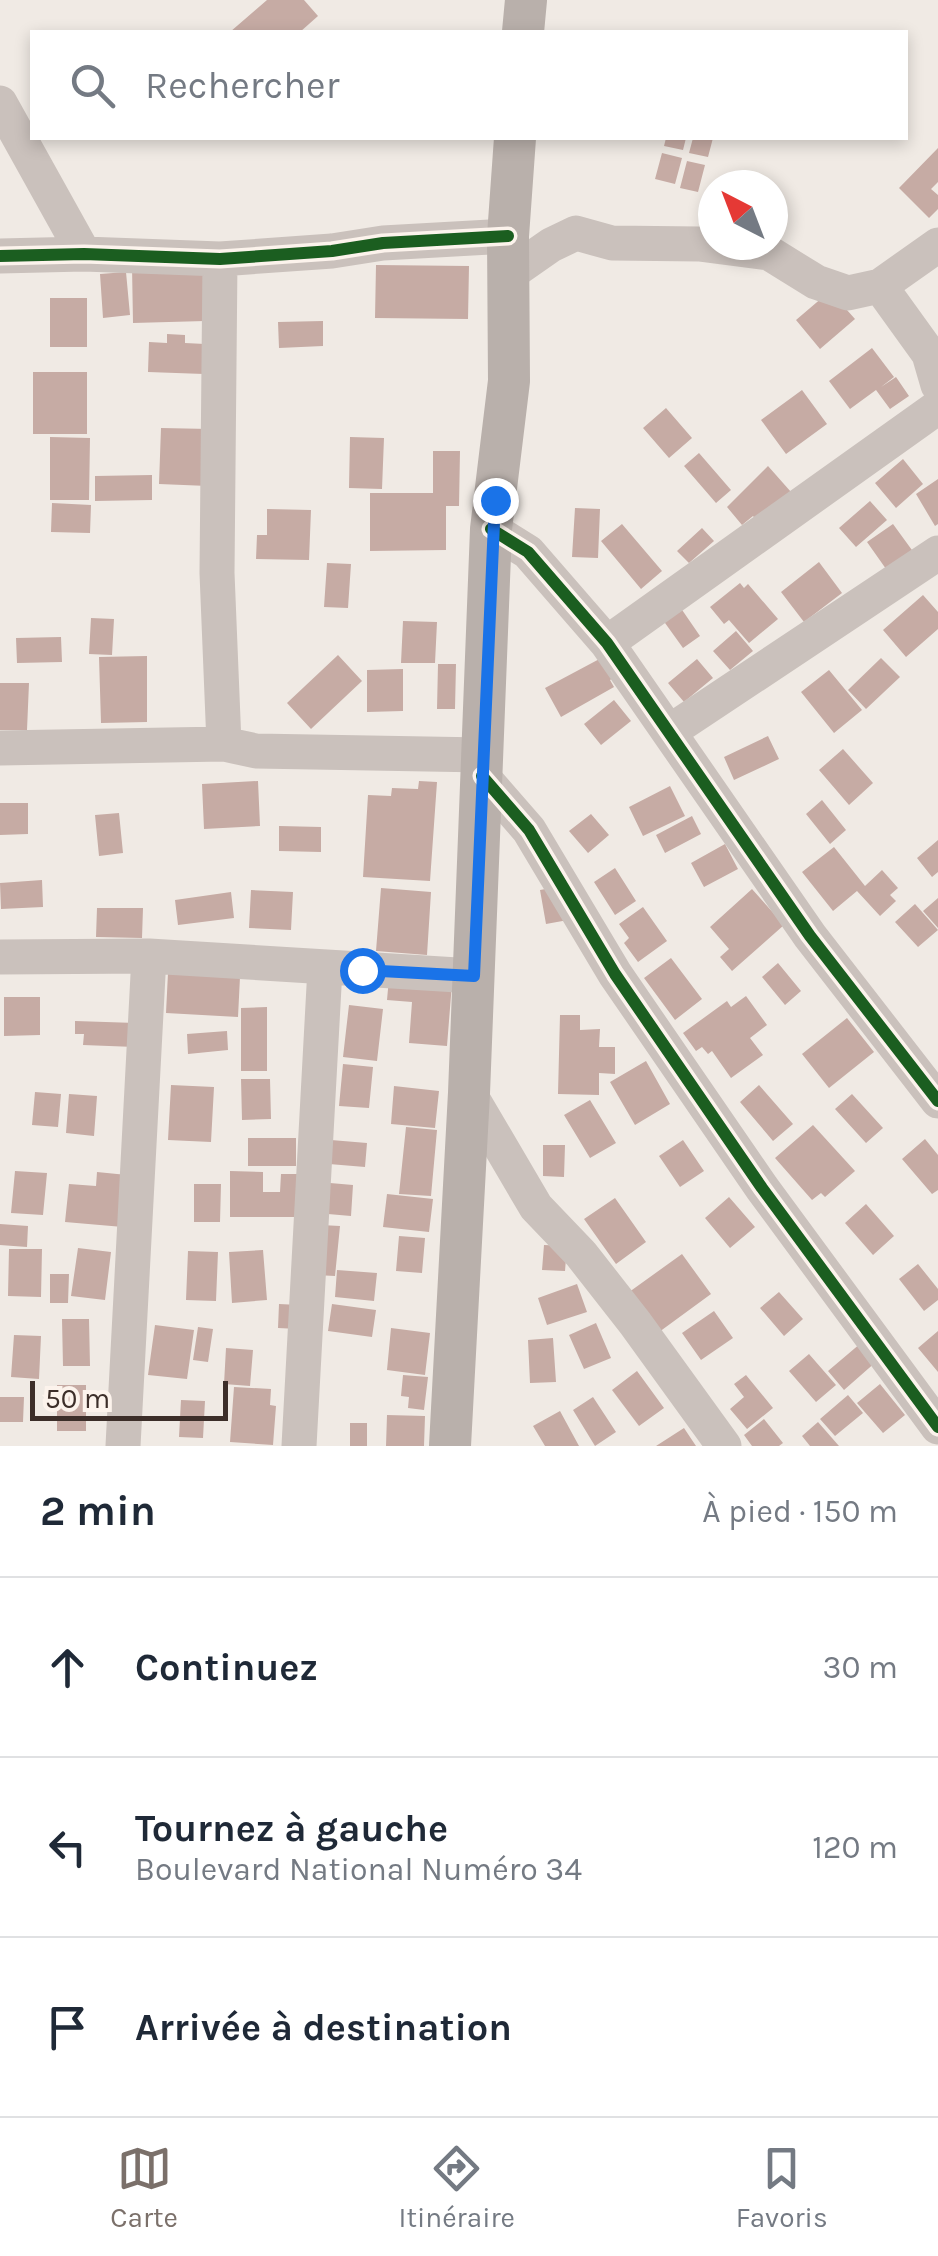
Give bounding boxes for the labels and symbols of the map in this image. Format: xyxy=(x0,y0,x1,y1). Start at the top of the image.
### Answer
north arrow xyxy=(698,170,788,260)
route end xyxy=(473,478,519,524)
route start xyxy=(340,948,386,994)
scale bar xyxy=(30,1376,228,1420)

